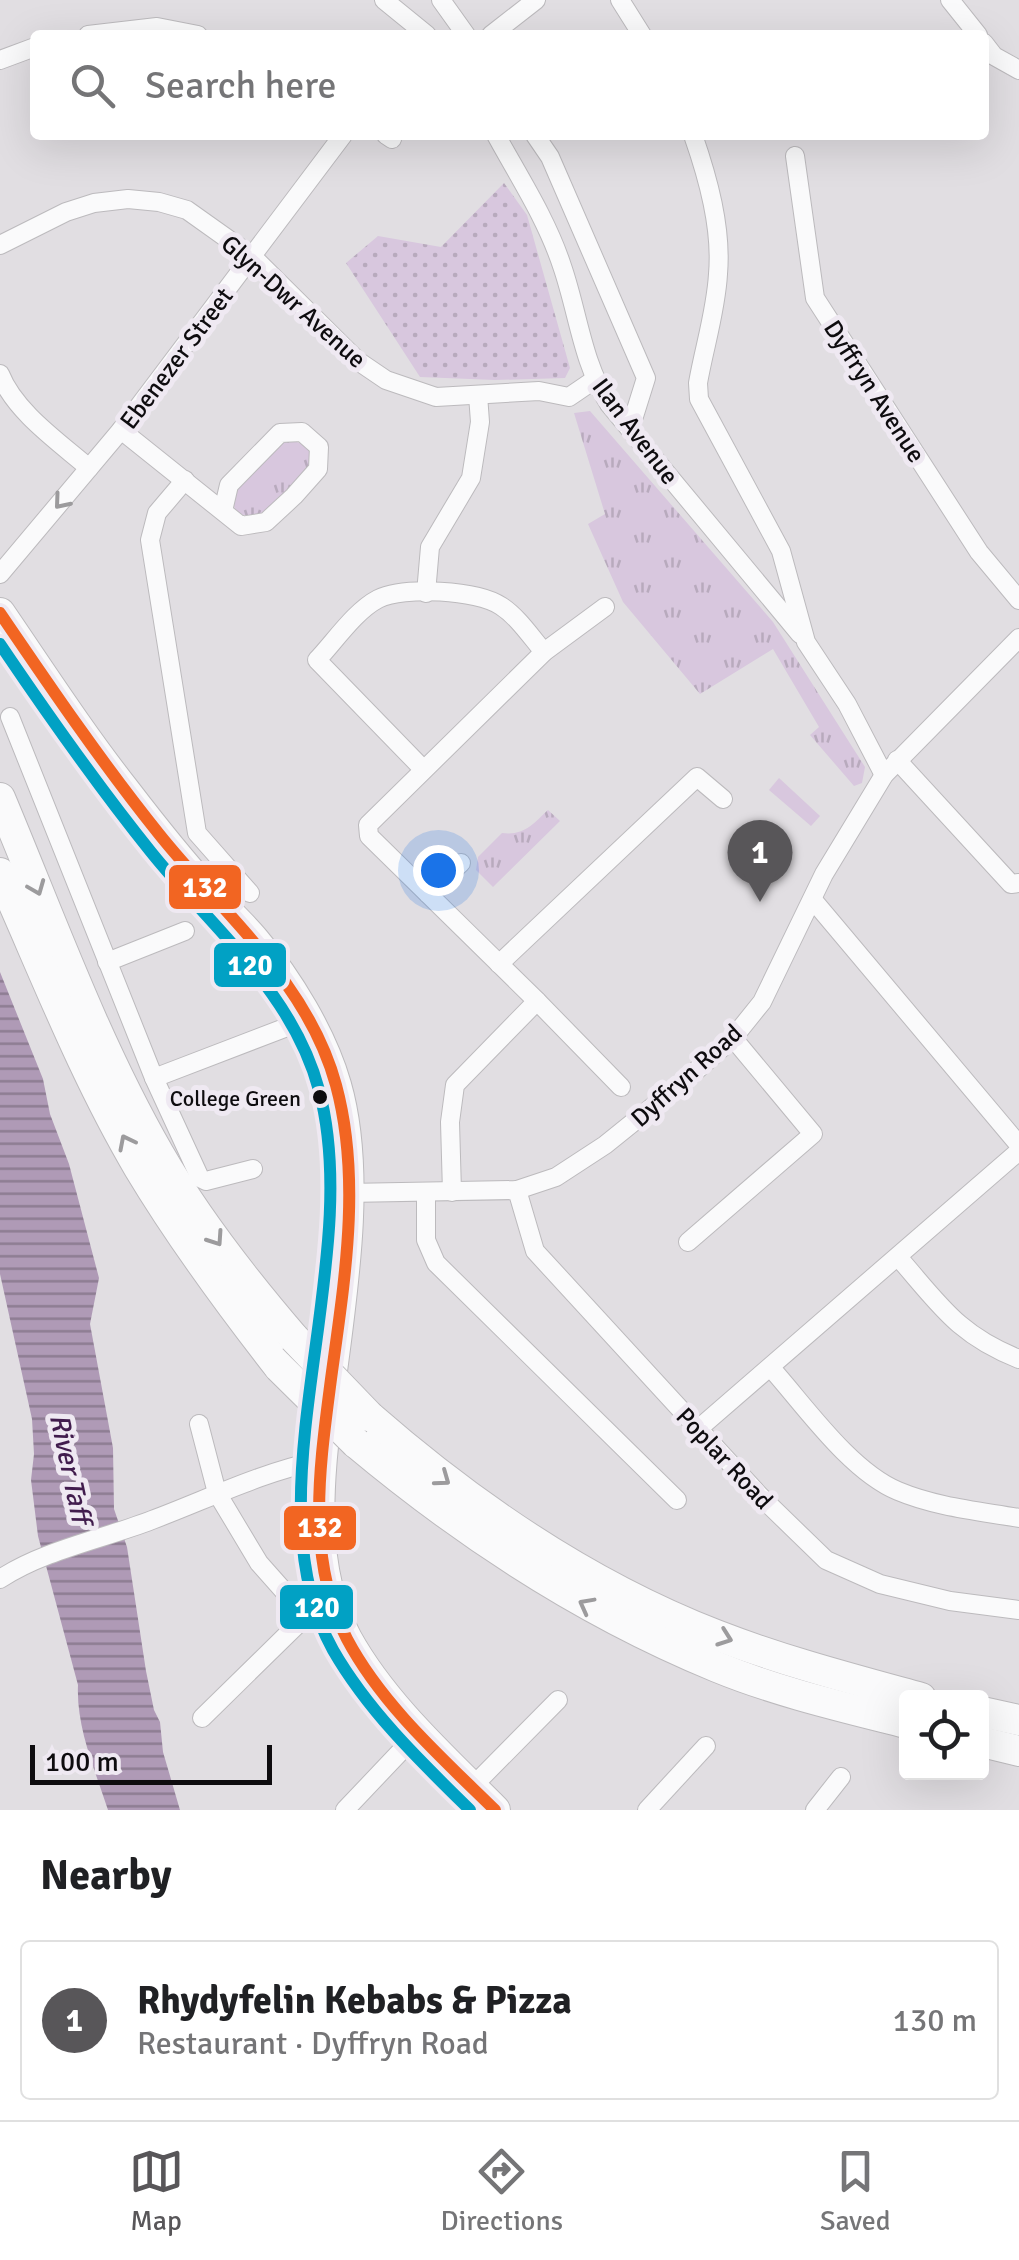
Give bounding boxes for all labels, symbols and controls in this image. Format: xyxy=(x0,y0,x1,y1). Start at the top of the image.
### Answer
search box xyxy=(30,30,989,140)
icon: search xyxy=(65,58,120,113)
text: Search here xyxy=(145,62,337,109)
street label: Glyn-Dwr Avenue xyxy=(215,228,373,375)
street label: Ebenezer Street xyxy=(113,281,240,435)
street label: Dyffryn Avenue xyxy=(817,314,932,468)
street label: Ilan Avenue xyxy=(586,372,686,490)
one-way arrow xyxy=(55,491,73,509)
pin: 1 xyxy=(728,820,792,902)
your location xyxy=(413,845,464,896)
line badge: 132 xyxy=(167,863,243,911)
text: 132 xyxy=(182,871,228,905)
one-way arrow xyxy=(26,878,46,896)
line badge: 120 xyxy=(212,941,288,989)
text: 120 xyxy=(227,949,273,983)
street label: Dyffryn Road xyxy=(624,1017,748,1133)
place label: College Green xyxy=(170,1085,301,1112)
marker: College Green xyxy=(310,1087,330,1107)
one-way arrow xyxy=(119,1135,138,1153)
one-way arrow xyxy=(204,1227,222,1246)
street label: Poplar Road xyxy=(670,1401,780,1516)
water label: River Taff xyxy=(42,1410,99,1532)
one-way arrow xyxy=(432,1468,450,1485)
line badge: 132 xyxy=(282,1504,358,1552)
text: 132 xyxy=(297,1511,343,1545)
line badge: 120 xyxy=(278,1583,355,1631)
text: 120 xyxy=(294,1591,340,1625)
one-way arrow xyxy=(579,1598,597,1617)
one-way arrow xyxy=(716,1626,733,1647)
map controls xyxy=(899,1690,989,1780)
button: locate xyxy=(899,1690,989,1780)
scale bar xyxy=(30,1740,272,1784)
text: 100 m xyxy=(45,1745,119,1779)
text: Nearby xyxy=(40,1850,172,1901)
text: Rhydyfelin Kebabs & Pizza xyxy=(137,1977,572,2024)
text: 1 xyxy=(66,2001,83,2040)
text: 130 m xyxy=(893,2001,977,2040)
text: Restaurant · Dyffryn Road xyxy=(137,2024,489,2063)
tab: Map xyxy=(129,2144,184,2238)
tab: Directions xyxy=(441,2144,563,2238)
tab: Saved xyxy=(820,2144,890,2238)

